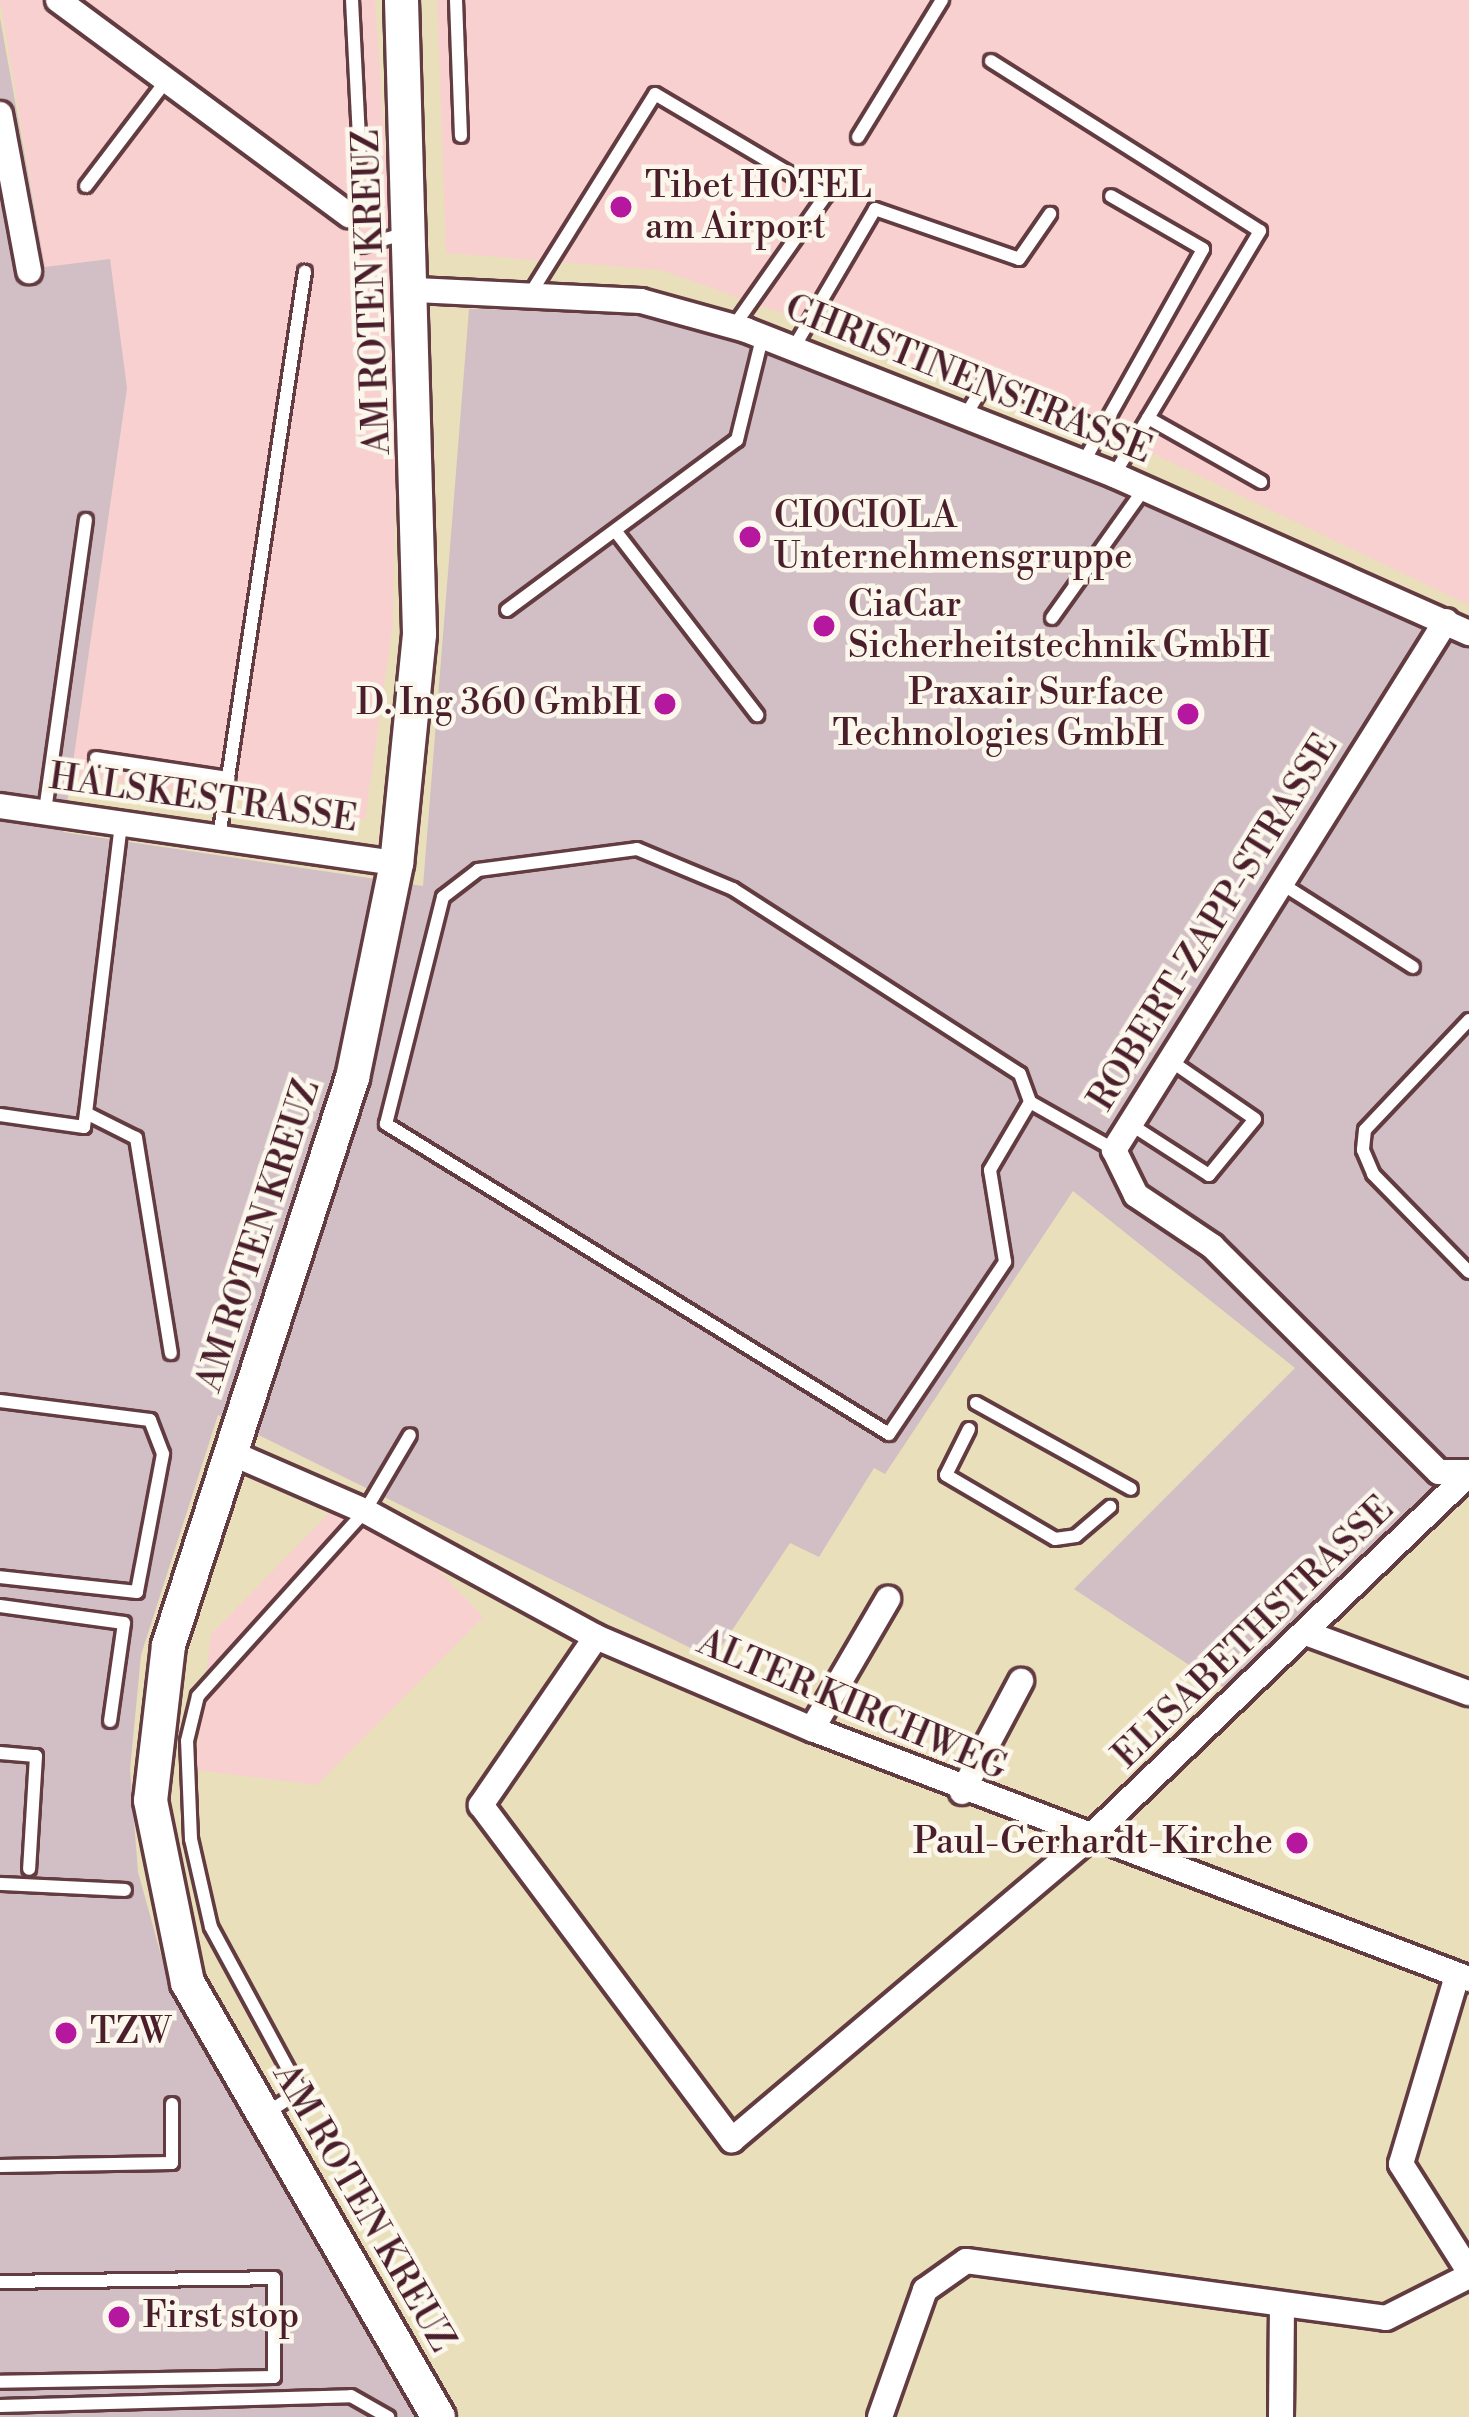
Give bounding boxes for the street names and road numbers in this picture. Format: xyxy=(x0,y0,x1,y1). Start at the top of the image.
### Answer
street label: AM ROTEN KREUZ xyxy=(346,129,400,455)
street label: CHRISTINENSTRASSE xyxy=(778,287,1158,473)
street label: ROBERT-ZAPP-STRASSE xyxy=(1080,727,1348,1119)
street label: HALSKESTRASSE xyxy=(46,756,360,842)
street label: AM ROTEN KREUZ xyxy=(188,1075,330,1397)
street label: ELISABETHSTRASSE xyxy=(1105,1488,1403,1778)
street label: ALTER KIRCHWEG xyxy=(691,1621,1013,1791)
street label: AM ROTEN KREUZ xyxy=(263,2056,463,2360)

